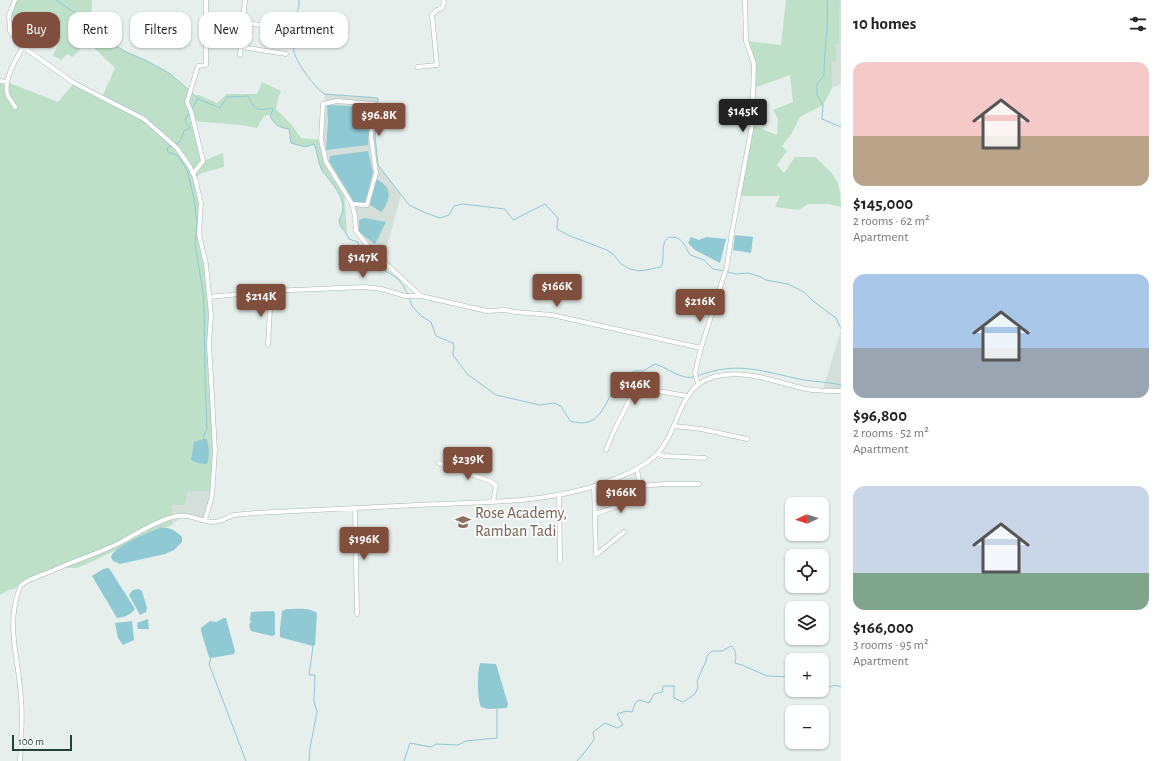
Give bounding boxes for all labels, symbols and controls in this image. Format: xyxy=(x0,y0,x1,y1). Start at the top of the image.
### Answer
chip: Buy xyxy=(12,12,60,48)
chip: Rent xyxy=(68,12,122,48)
chip: Filters xyxy=(130,12,191,48)
chip: New xyxy=(199,12,252,48)
chip: Apartment xyxy=(260,12,348,48)
icon: filters xyxy=(1127,13,1149,35)
text: 10 homes xyxy=(853,15,916,32)
icon: home xyxy=(965,88,1037,160)
pin: $145K xyxy=(715,99,771,133)
pin: $96.8K xyxy=(346,103,412,137)
text: $145K xyxy=(728,105,758,118)
text: $96.8K xyxy=(361,109,397,122)
text: $145,000 xyxy=(853,195,913,212)
text: 2 rooms · 62 m² xyxy=(853,215,929,228)
text: Apartment xyxy=(853,231,908,244)
pin: $147K xyxy=(335,245,391,279)
text: $147K xyxy=(348,251,378,264)
pin: $166K xyxy=(529,274,585,308)
text: $166K xyxy=(542,280,572,293)
pin: $214K xyxy=(233,284,289,318)
pin: $216K xyxy=(672,289,728,323)
text: $214K xyxy=(246,290,276,303)
text: $216K xyxy=(685,295,715,308)
icon: home xyxy=(965,300,1037,372)
pin: $146K xyxy=(607,372,663,406)
text: $146K xyxy=(620,378,650,391)
text: $96,800 xyxy=(853,407,907,424)
text: 2 rooms · 52 m² xyxy=(853,427,929,440)
text: Apartment xyxy=(853,443,908,456)
pin: $239K xyxy=(440,447,496,481)
text: $239K xyxy=(452,453,484,466)
pin: $166K xyxy=(593,480,649,514)
text: $166K xyxy=(606,486,636,499)
north arrow xyxy=(785,497,829,541)
map controls xyxy=(785,497,829,749)
place label: Rose Academy, Ramban Tadi xyxy=(475,505,567,539)
icon: home xyxy=(965,512,1037,584)
school or university icon: Rose Academy, Ramban Tadi xyxy=(454,513,472,531)
pin: $196K xyxy=(336,527,392,561)
text: $196K xyxy=(349,533,379,546)
button: locate xyxy=(785,549,829,593)
button: layers xyxy=(785,601,829,645)
text: $166,000 xyxy=(853,619,914,636)
text: 3 rooms · 95 m² xyxy=(853,639,928,652)
button: + xyxy=(785,653,829,697)
text: Apartment xyxy=(853,655,908,668)
button: − xyxy=(785,705,829,749)
scale bar xyxy=(12,733,72,752)
text: 100 m xyxy=(18,736,44,747)

